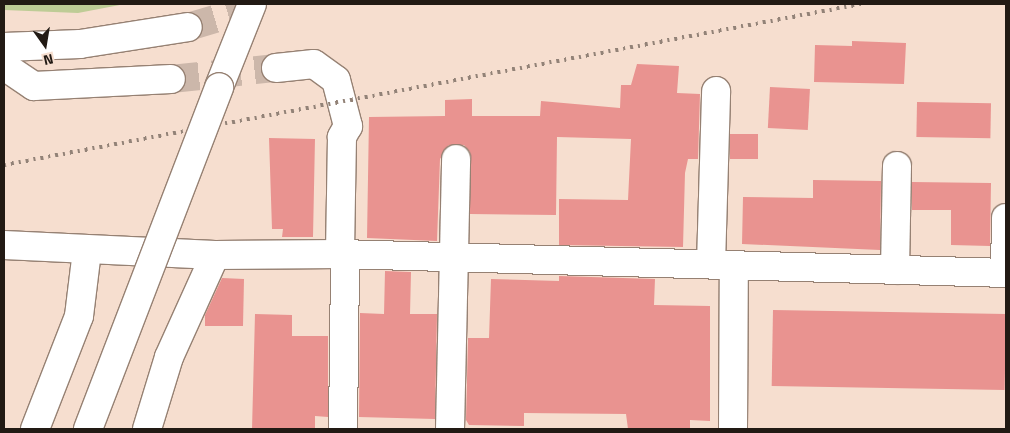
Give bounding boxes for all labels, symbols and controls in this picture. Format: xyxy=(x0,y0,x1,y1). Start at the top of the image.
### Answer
north arrow xyxy=(20,20,70,70)
text: N xyxy=(41,49,56,71)

